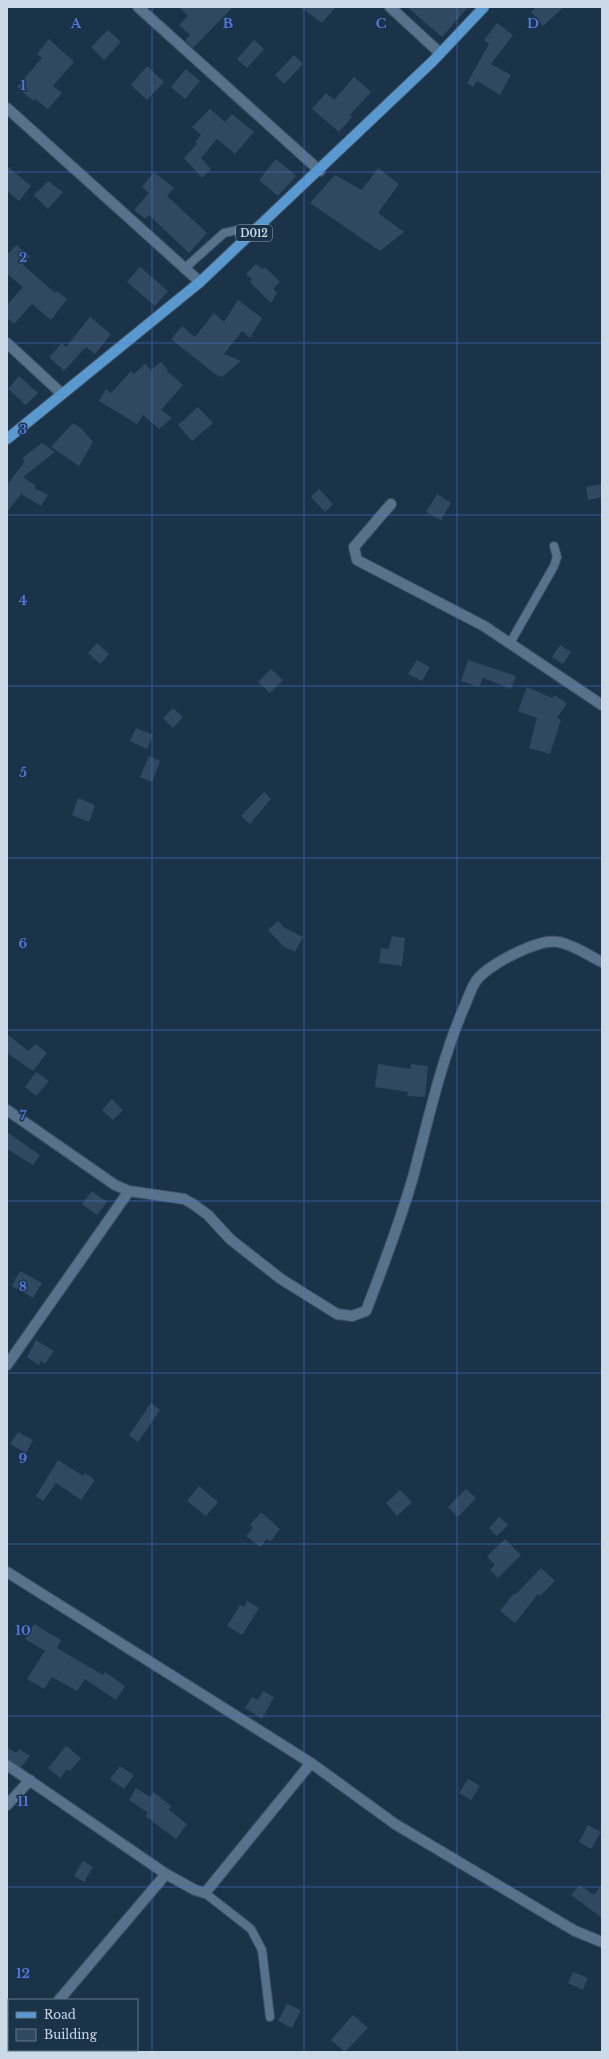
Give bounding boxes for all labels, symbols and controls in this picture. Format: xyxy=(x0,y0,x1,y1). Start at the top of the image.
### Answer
text: A xyxy=(70,15,82,32)
text: B xyxy=(223,15,233,32)
text: C xyxy=(376,15,387,32)
text: D xyxy=(527,15,539,32)
text: 1 xyxy=(20,77,26,94)
road number: D012 xyxy=(236,225,272,241)
text: 2 xyxy=(19,249,27,266)
text: 3 xyxy=(19,421,27,438)
text: 4 xyxy=(19,592,28,609)
text: 5 xyxy=(19,764,27,781)
text: 6 xyxy=(19,935,28,952)
text: 7 xyxy=(20,1107,27,1124)
text: 8 xyxy=(19,1278,27,1295)
text: 9 xyxy=(19,1450,28,1467)
text: 10 xyxy=(15,1622,31,1639)
text: 11 xyxy=(17,1793,29,1810)
text: 12 xyxy=(16,1965,30,1982)
legend xyxy=(8,1999,138,2051)
text: Road xyxy=(44,2007,76,2022)
text: Building xyxy=(44,2027,98,2042)

